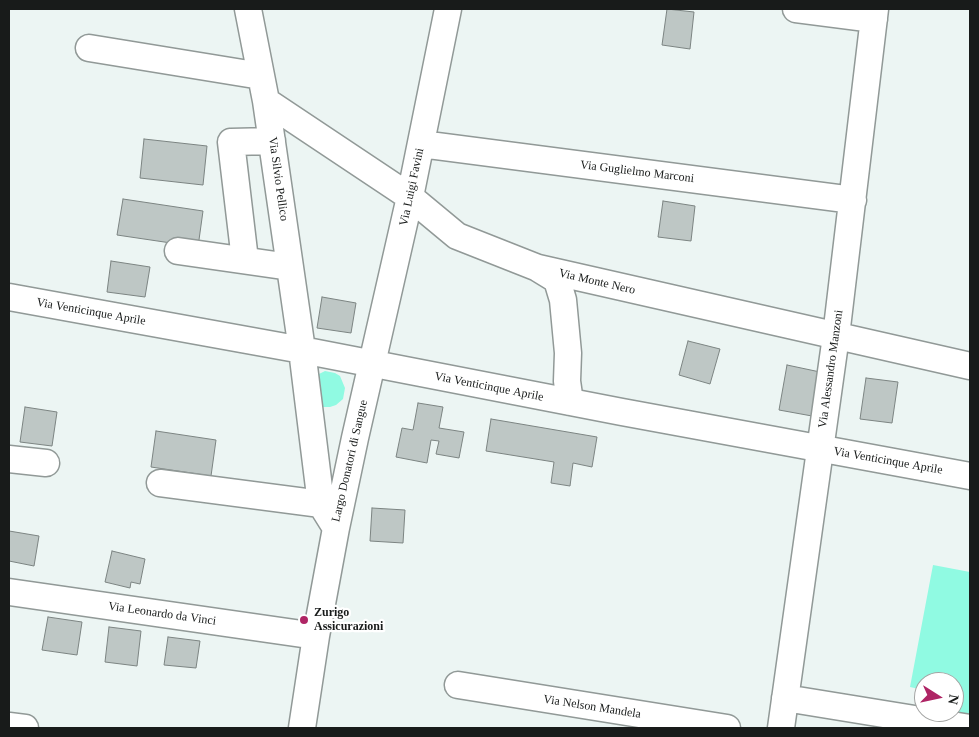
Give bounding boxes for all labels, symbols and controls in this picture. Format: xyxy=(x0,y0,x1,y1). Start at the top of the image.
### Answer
street label: Via Silvio Pellico xyxy=(265,136,291,222)
street label: Via Luigi Favini xyxy=(397,147,427,227)
street label: Via Guglielmo Marconi xyxy=(579,158,695,186)
street label: Via Monte Nero xyxy=(557,266,637,298)
street label: Via Venticinque Aprile xyxy=(35,295,147,329)
street label: Via Alessandro Manzoni xyxy=(816,309,846,429)
street label: Via Venticinque Aprile xyxy=(433,369,545,405)
street label: Largo Donatori di Sangue xyxy=(329,399,371,523)
street label: Via Venticinque Aprile xyxy=(832,444,944,478)
street label: Via Leonardo da Vinci xyxy=(107,599,217,629)
place label: Zurigo Assicurazioni xyxy=(314,606,383,634)
marker: Zurigo Assicurazioni xyxy=(298,614,310,626)
north arrow xyxy=(914,672,964,722)
street label: Via Nelson Mandela xyxy=(542,692,642,722)
text: N xyxy=(945,693,962,706)

